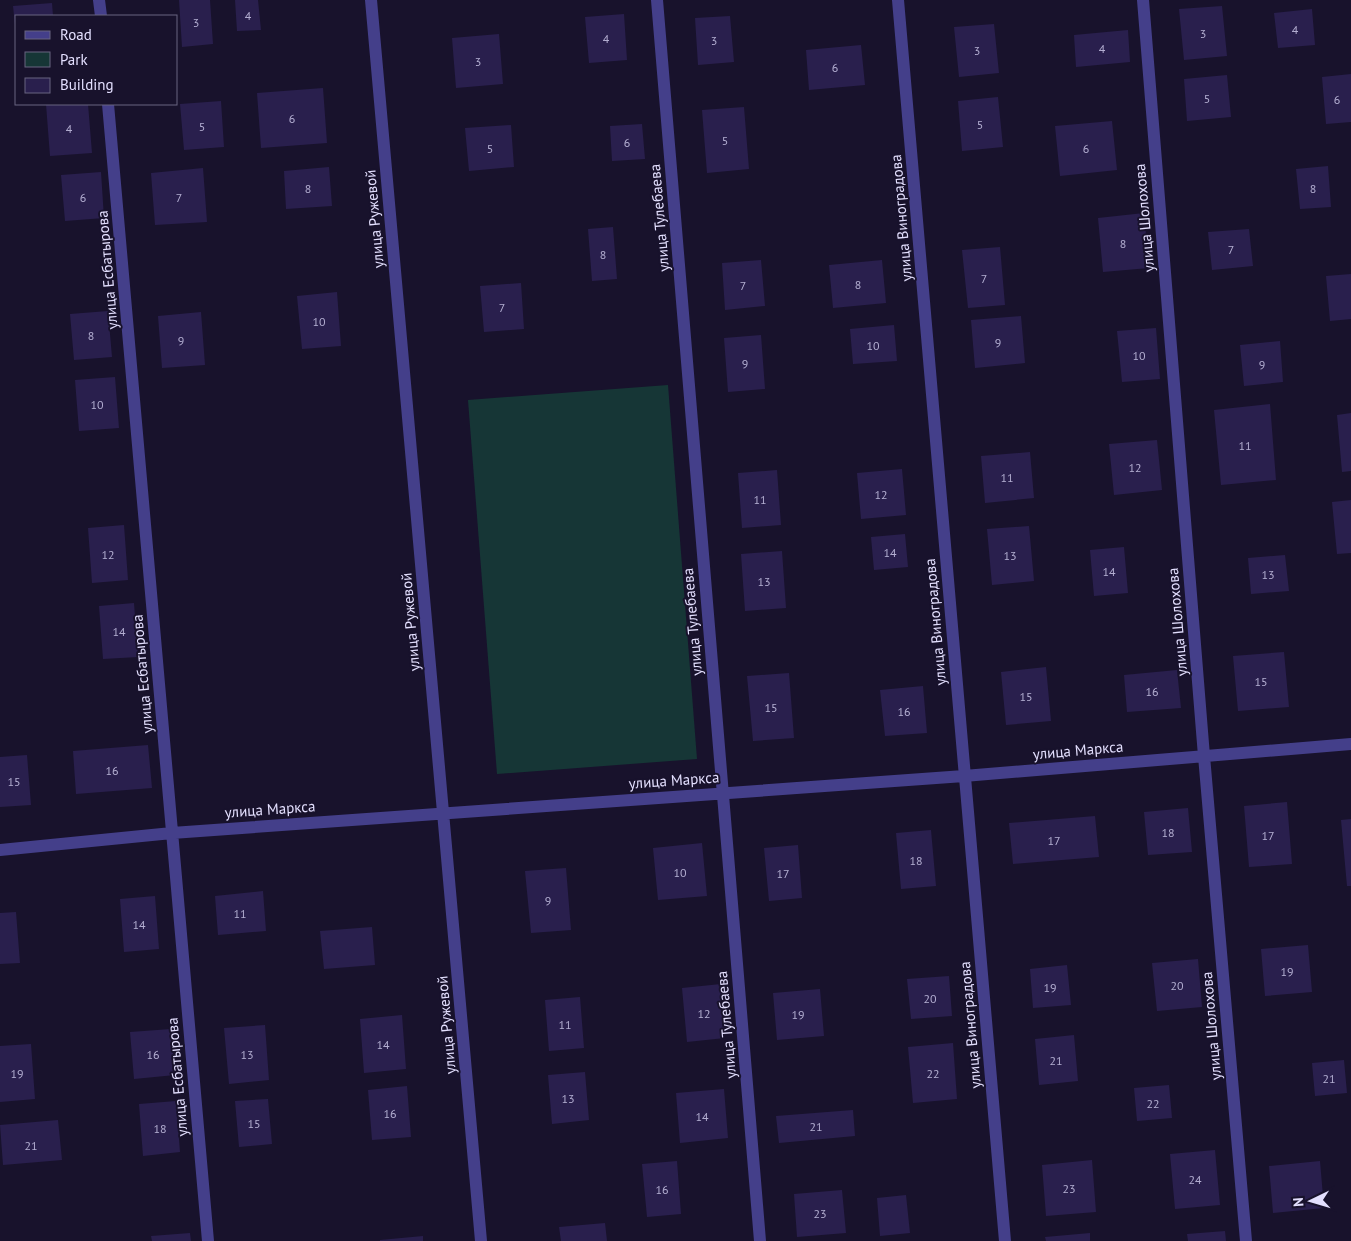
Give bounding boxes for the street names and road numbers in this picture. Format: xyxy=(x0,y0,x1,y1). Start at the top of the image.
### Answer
street label: улица Виноградова xyxy=(886,154,916,282)
street label: улица Тулебаева xyxy=(645,163,673,273)
street label: улица Шолохова xyxy=(1130,163,1158,273)
street label: улица Ружевой xyxy=(360,169,388,269)
street label: улица Есбатырова xyxy=(92,210,122,330)
street label: улица Виноградова xyxy=(920,558,950,686)
street label: улица Тулебаева xyxy=(678,567,706,677)
street label: улица Шолохова xyxy=(1163,567,1191,677)
street label: улица Ружевой xyxy=(396,572,424,672)
street label: улица Есбатырова xyxy=(127,614,157,734)
street label: улица Маркса xyxy=(1032,737,1124,763)
street label: улица Маркса xyxy=(628,767,720,793)
street label: улица Маркса xyxy=(224,796,316,822)
street label: улица Виноградова xyxy=(955,961,985,1089)
street label: улица Тулебаева xyxy=(712,970,740,1080)
street label: улица Шолохова xyxy=(1197,971,1225,1081)
street label: улица Ружевой xyxy=(432,975,460,1075)
street label: улица Есбатырова xyxy=(162,1017,192,1137)

